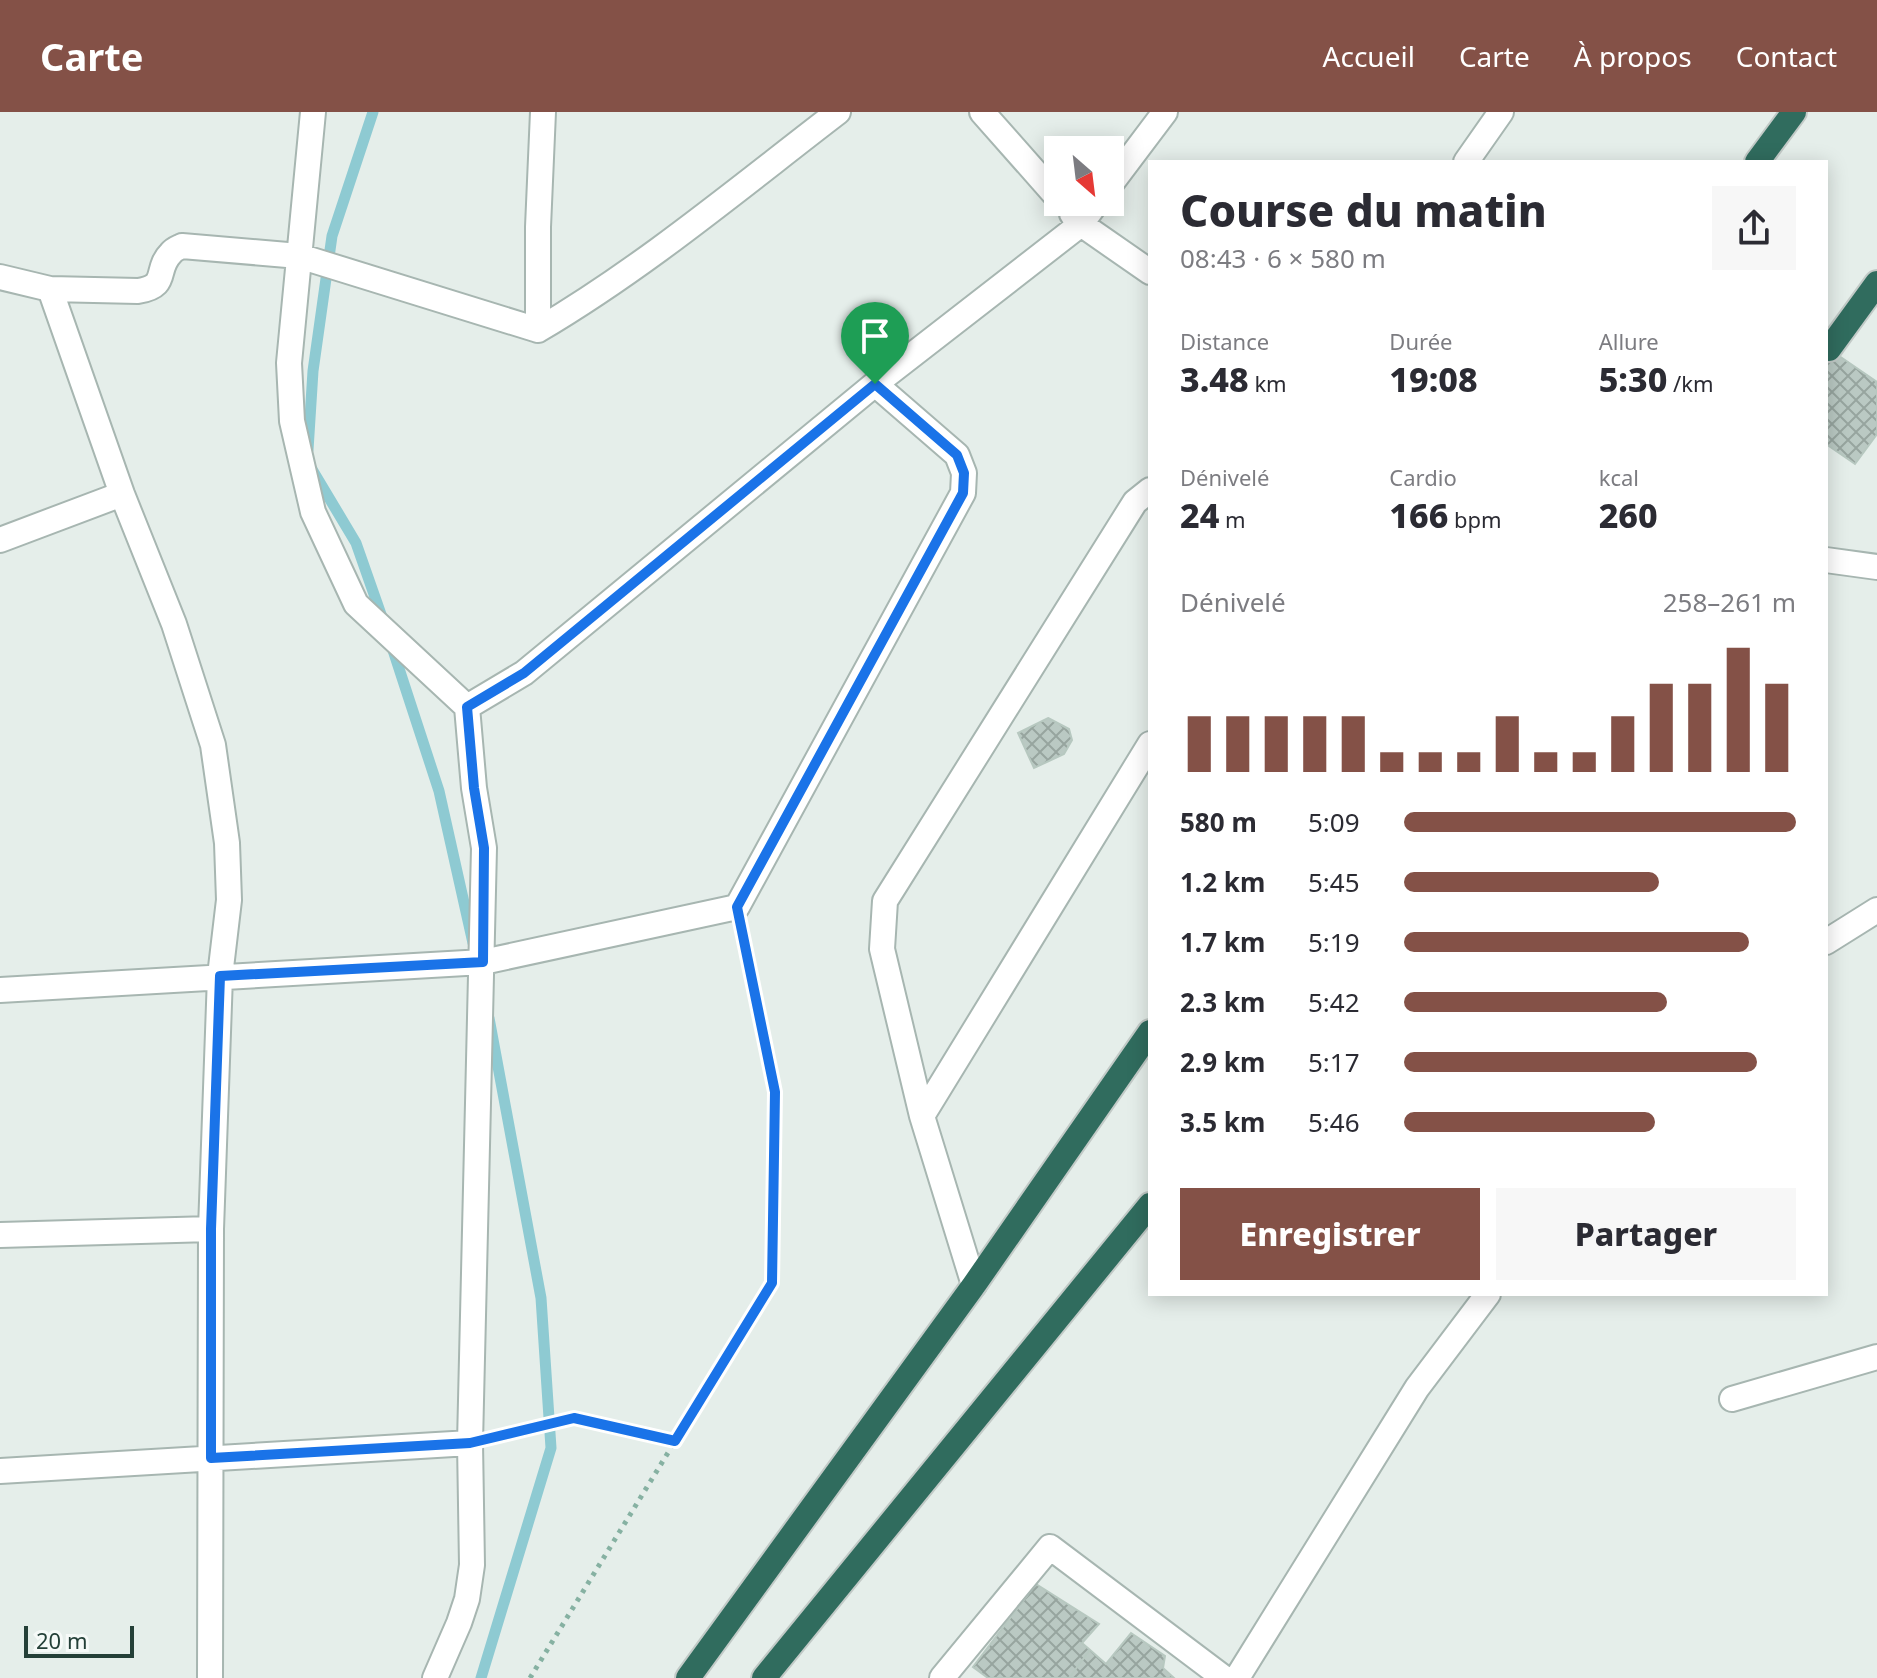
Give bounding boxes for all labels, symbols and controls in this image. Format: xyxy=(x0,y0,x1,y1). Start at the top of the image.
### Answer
text: Carte xyxy=(40,30,143,82)
text: Accueil xyxy=(1323,37,1415,75)
text: Carte xyxy=(1459,37,1530,75)
text: À propos xyxy=(1574,37,1692,75)
text: Contact xyxy=(1736,37,1837,75)
north arrow xyxy=(1044,136,1124,216)
map controls xyxy=(1044,136,1124,216)
text: Course du matin xyxy=(1180,180,1547,240)
button: share xyxy=(1712,186,1796,270)
text: 08:43 · 6 × 580 m xyxy=(1180,240,1386,276)
pin xyxy=(841,302,909,384)
icon: arrive xyxy=(853,314,897,358)
text: Distance xyxy=(1180,326,1269,356)
text: Durée xyxy=(1389,326,1452,356)
text: Allure xyxy=(1599,326,1659,356)
text: 3.48 xyxy=(1180,356,1249,402)
text: 19:08 xyxy=(1389,356,1478,402)
text: 5:30 xyxy=(1599,356,1667,402)
text: km xyxy=(1249,368,1287,398)
text: /km xyxy=(1667,368,1714,398)
text: Dénivelé xyxy=(1180,462,1269,492)
text: Cardio xyxy=(1389,462,1457,492)
text: kcal xyxy=(1599,462,1639,492)
text: 24 xyxy=(1180,492,1219,538)
text: 166 xyxy=(1389,492,1448,538)
text: 260 xyxy=(1599,492,1658,538)
text: m xyxy=(1219,504,1246,534)
text: bpm xyxy=(1448,504,1502,534)
text: Dénivelé xyxy=(1180,584,1286,620)
text: 258–261 m xyxy=(1663,584,1796,620)
text: 580 m xyxy=(1180,804,1257,840)
text: 5:09 xyxy=(1308,804,1360,840)
text: 1.2 km xyxy=(1180,864,1265,900)
text: 5:45 xyxy=(1308,864,1360,900)
text: 1.7 km xyxy=(1180,924,1265,960)
text: 5:19 xyxy=(1308,924,1360,960)
text: 2.3 km xyxy=(1180,984,1265,1020)
text: 5:42 xyxy=(1308,984,1360,1020)
text: 2.9 km xyxy=(1180,1044,1265,1080)
text: 5:17 xyxy=(1308,1044,1360,1080)
text: 3.5 km xyxy=(1180,1104,1265,1140)
text: 5:46 xyxy=(1308,1104,1360,1140)
button: Enregistrer xyxy=(1180,1188,1480,1280)
button: Partager xyxy=(1496,1188,1796,1280)
scale bar xyxy=(24,1622,134,1658)
text: 20 m xyxy=(36,1625,87,1655)

